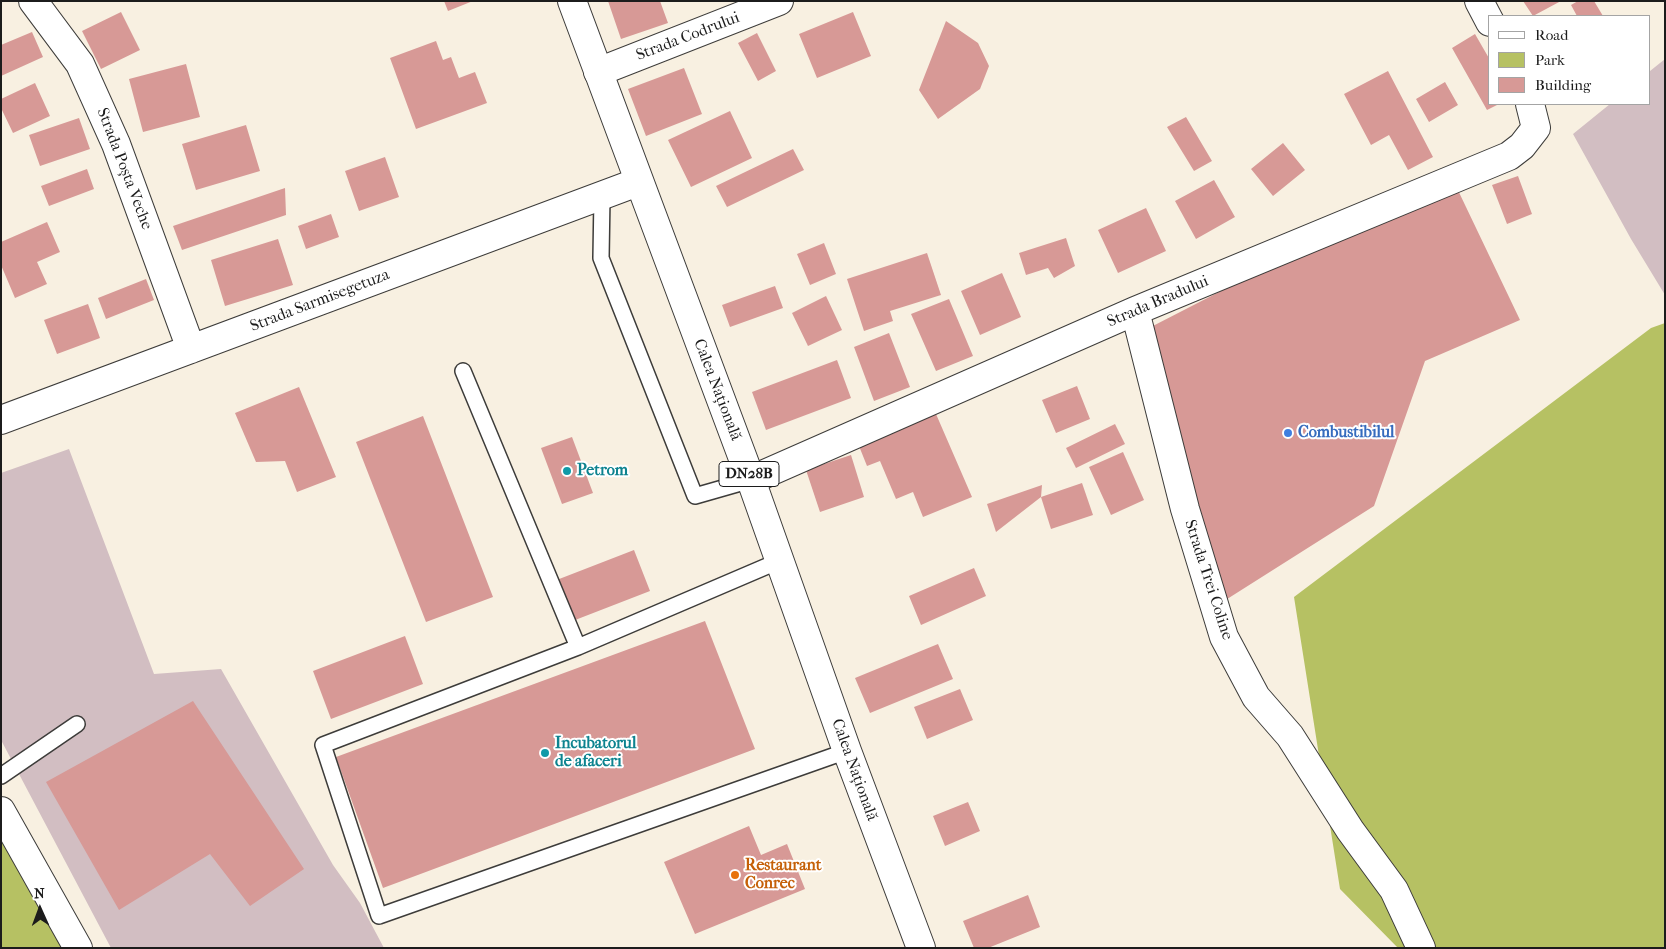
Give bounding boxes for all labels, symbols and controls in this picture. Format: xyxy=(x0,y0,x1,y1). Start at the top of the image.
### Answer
street label: Strada Codrului xyxy=(634,8,742,66)
legend xyxy=(1488,15,1651,105)
text: Road xyxy=(1535,26,1568,44)
text: Park xyxy=(1535,51,1565,69)
text: Building xyxy=(1535,76,1591,94)
street label: Strada Poșta Veche xyxy=(92,105,156,233)
street label: Strada Sarmisegetuza xyxy=(248,266,392,336)
street label: Strada Bradului xyxy=(1104,272,1212,332)
street label: Calea Națională xyxy=(689,337,745,443)
place label: Combustibilul xyxy=(1298,423,1394,443)
marker: Combustibilul xyxy=(1282,427,1294,439)
place label: Petrom xyxy=(577,461,628,481)
road number: DN28B xyxy=(719,462,779,486)
marker: Petrom xyxy=(561,465,573,477)
street label: Strada Trei Coline xyxy=(1180,517,1236,643)
street label: Calea Națională xyxy=(827,716,881,824)
place label: Incubatorul de afaceri xyxy=(555,734,636,772)
marker: Incubatorul de afaceri xyxy=(539,747,551,759)
place label: Restaurant Conrec xyxy=(745,856,821,894)
marker: Restaurant Conrec xyxy=(729,869,741,881)
north arrow xyxy=(15,884,65,934)
text: N xyxy=(34,885,45,902)

